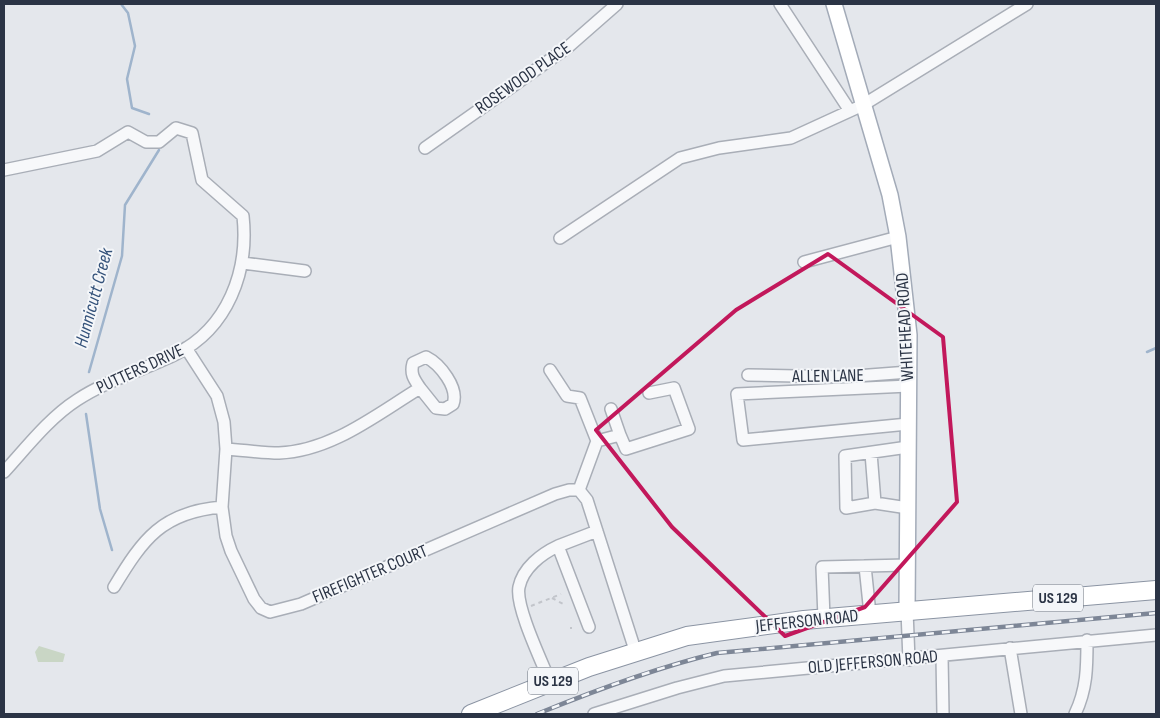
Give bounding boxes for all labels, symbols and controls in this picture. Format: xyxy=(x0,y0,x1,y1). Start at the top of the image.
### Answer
street label: ROSEWOOD PLACE xyxy=(471,37,575,119)
water label: Hunnicutt Creek xyxy=(70,245,119,350)
street label: WHITEHEAD ROAD xyxy=(892,272,918,382)
street label: PUTTERS DRIVE xyxy=(93,340,187,398)
street label: ALLEN LANE xyxy=(791,365,864,387)
street label: FIREFIGHTER COURT xyxy=(309,540,431,608)
road number: US 129 xyxy=(1033,584,1083,612)
street label: JEFFERSON ROAD xyxy=(754,605,859,637)
street label: OLD JEFFERSON ROAD xyxy=(807,646,939,678)
road number: US 129 xyxy=(528,668,578,694)

